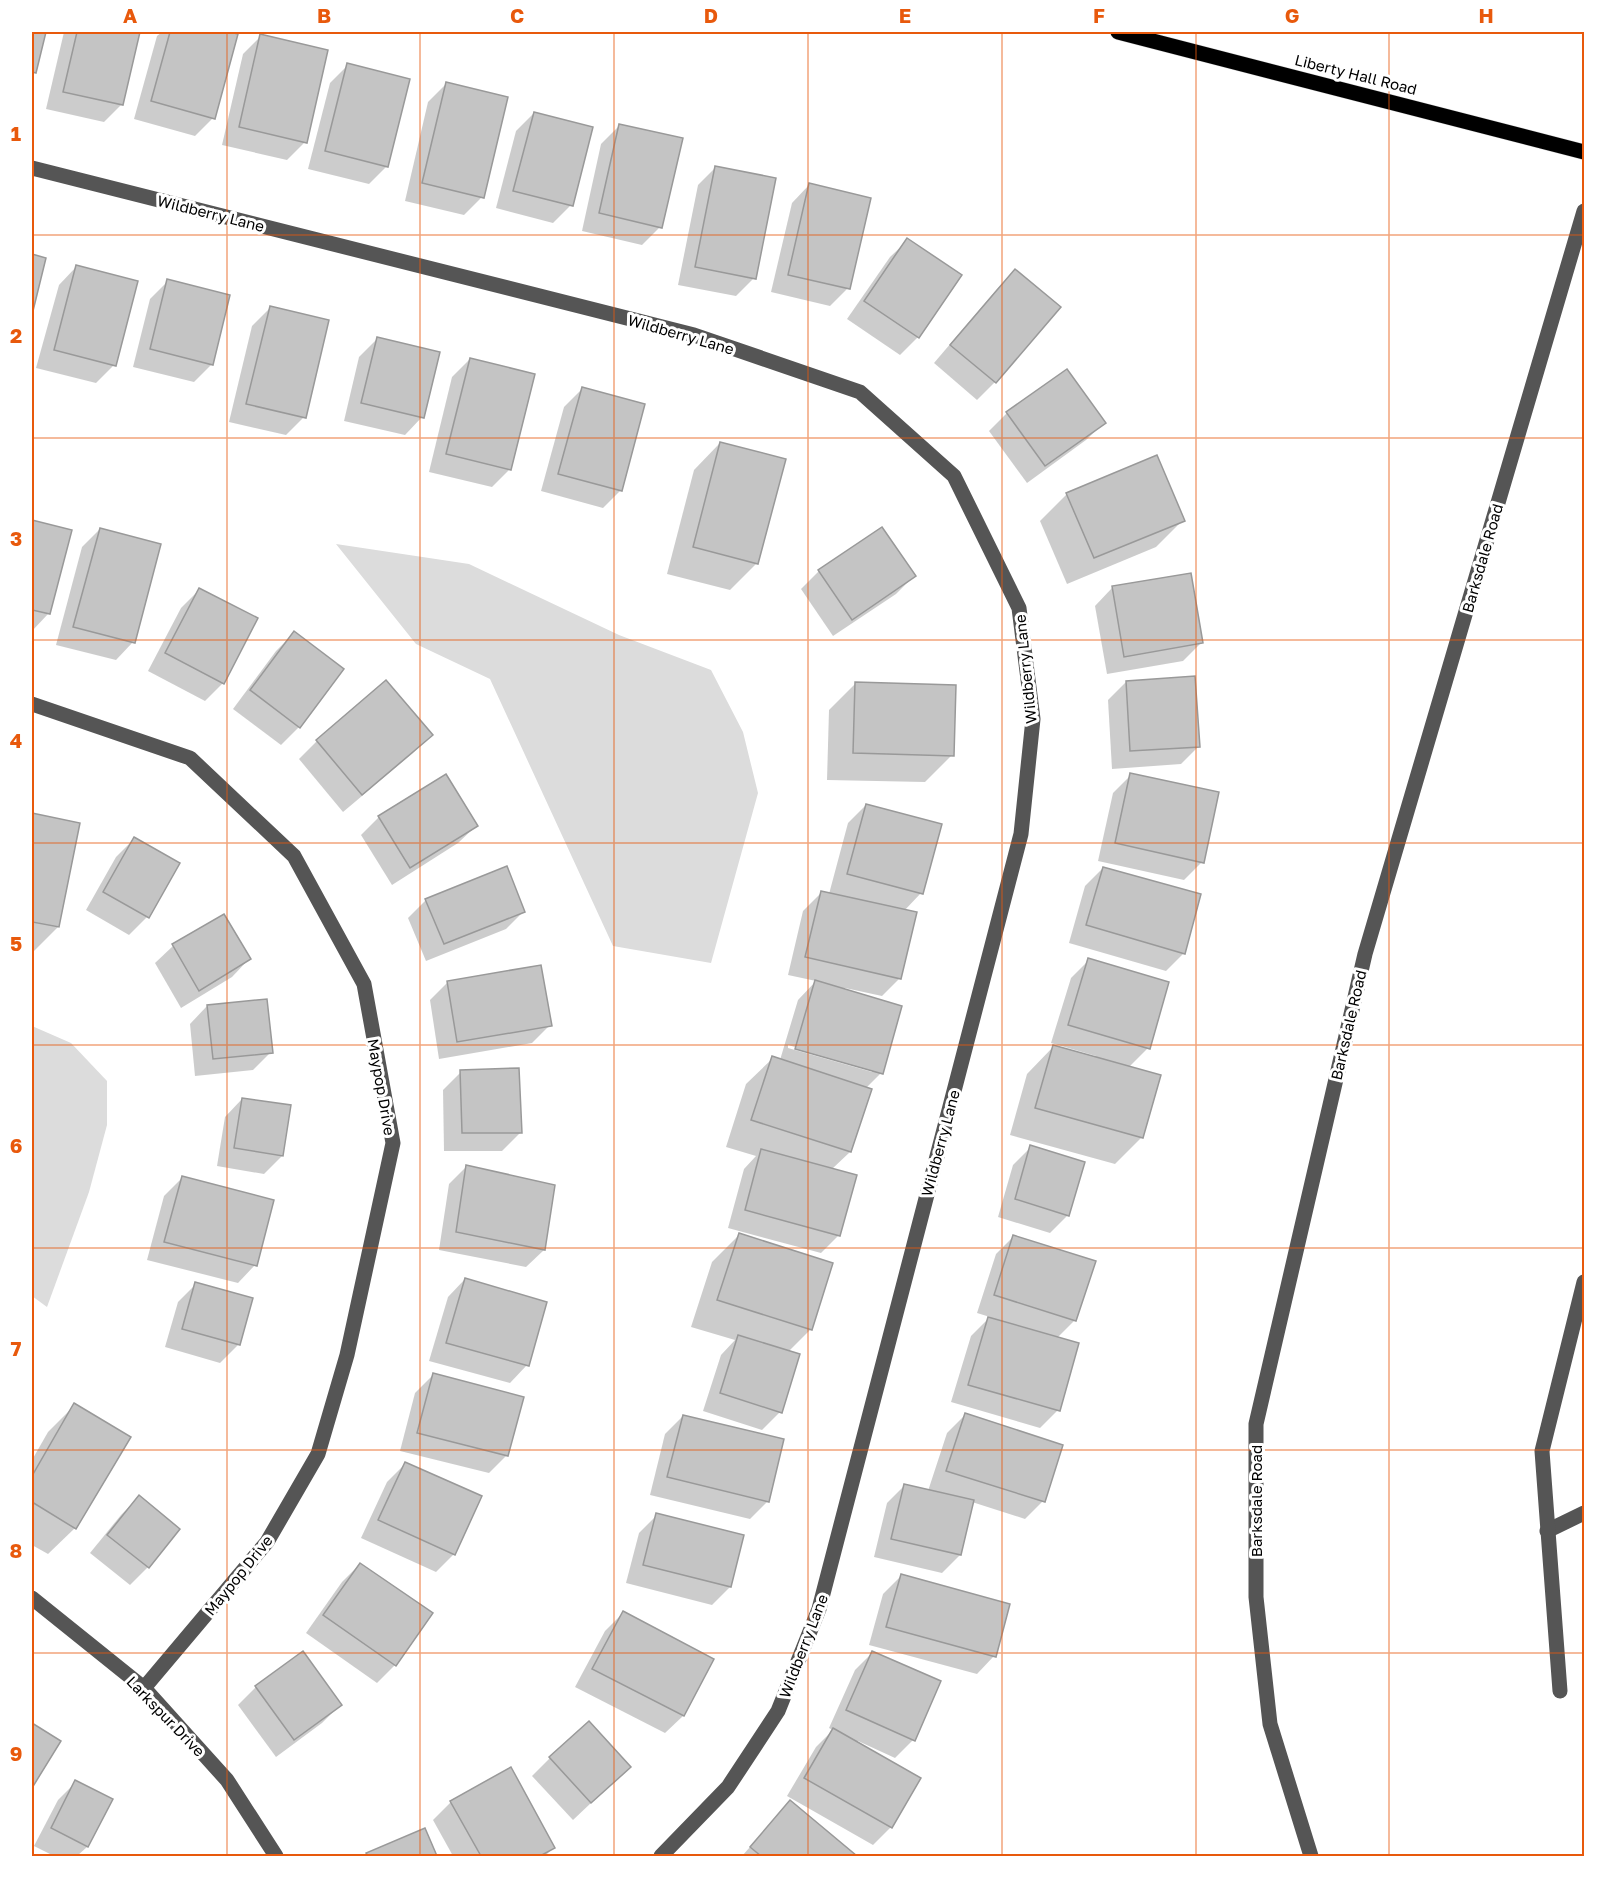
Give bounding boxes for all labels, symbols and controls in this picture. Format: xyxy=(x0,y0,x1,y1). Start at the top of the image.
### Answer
text: A xyxy=(123,3,137,27)
text: B xyxy=(317,3,331,27)
text: C xyxy=(510,3,524,27)
text: D xyxy=(704,3,718,27)
text: E xyxy=(899,3,911,27)
text: F xyxy=(1093,3,1105,27)
text: G xyxy=(1285,3,1299,27)
text: H xyxy=(1478,3,1494,27)
street label: Liberty Hall Road xyxy=(1293,50,1419,98)
text: 1 xyxy=(11,121,21,145)
street label: Wildberry Lane xyxy=(156,191,267,235)
street label: Wildberry Lane xyxy=(626,310,736,358)
text: 2 xyxy=(10,323,22,347)
street label: Barksdale Road xyxy=(1458,502,1506,614)
text: 3 xyxy=(10,526,22,550)
street label: Wildberry Lane xyxy=(1010,613,1040,724)
text: 4 xyxy=(10,728,22,752)
text: 5 xyxy=(10,931,22,955)
street label: Barksdale Road xyxy=(1327,968,1369,1082)
street label: Maypop Drive xyxy=(365,1037,399,1137)
street label: Wildberry Lane xyxy=(917,1087,963,1198)
text: 6 xyxy=(10,1133,22,1157)
text: 7 xyxy=(11,1336,22,1360)
street label: Barksdale Road xyxy=(1247,1445,1265,1557)
street label: Maypop Drive xyxy=(200,1531,276,1619)
text: 8 xyxy=(10,1538,22,1562)
street label: Wildberry Lane xyxy=(775,1591,831,1700)
street label: Larkspur Drive xyxy=(123,1672,209,1760)
text: 9 xyxy=(10,1741,22,1765)

